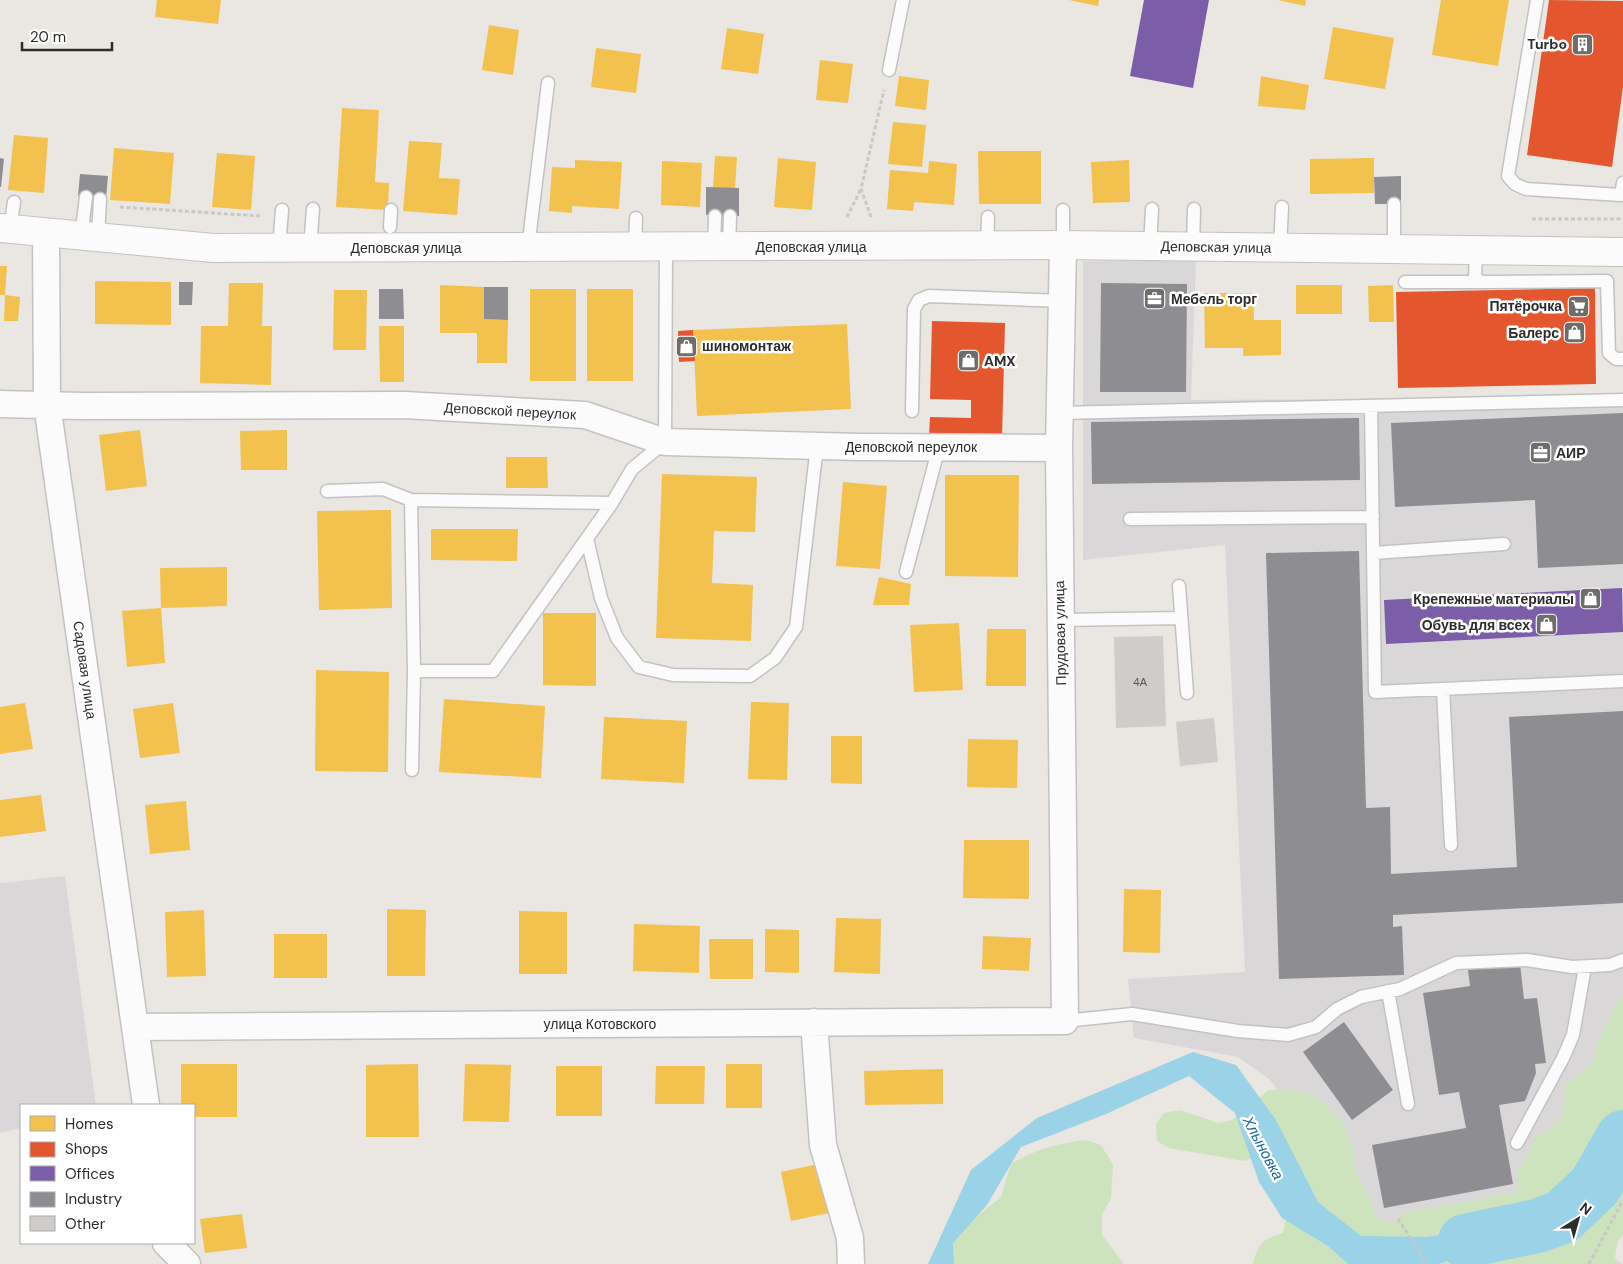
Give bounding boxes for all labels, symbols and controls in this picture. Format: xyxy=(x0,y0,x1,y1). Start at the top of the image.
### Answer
scale bar xyxy=(22,20,112,52)
text: 20 m xyxy=(30,27,66,47)
building icon: Turbo xyxy=(1571,32,1595,56)
place label: Turbo xyxy=(1527,35,1567,53)
street label: Деповская улица xyxy=(1160,237,1272,257)
street label: Деповская улица xyxy=(756,238,867,256)
street label: Деповская улица xyxy=(351,239,462,257)
office icon: Мебель торг xyxy=(1143,287,1167,311)
place label: Мебель торг xyxy=(1171,290,1257,308)
supermarket icon: Пятёрочка xyxy=(1566,294,1590,318)
place label: Пятёрочка xyxy=(1489,297,1562,315)
shop icon: Балерс xyxy=(1563,321,1587,345)
place label: Балерс xyxy=(1508,324,1559,342)
shop icon: шиномонтаж xyxy=(674,334,698,358)
place label: шиномонтаж xyxy=(702,337,792,355)
shop icon: AMX xyxy=(956,349,980,373)
place label: AMX xyxy=(984,352,1016,370)
street label: Деповской переулок xyxy=(443,399,577,423)
street label: Деповской переулок xyxy=(845,438,978,456)
office icon: АИР xyxy=(1528,441,1552,465)
place label: АИР xyxy=(1556,444,1586,462)
street label: Прудовая улица xyxy=(1050,580,1070,686)
shop icon: Крепежные материалы xyxy=(1578,587,1602,611)
place label: Крепежные материалы xyxy=(1413,590,1574,608)
shop icon: Обувь для всех xyxy=(1534,613,1558,637)
place label: Обувь для всех xyxy=(1422,616,1530,634)
street label: Садовая улица xyxy=(69,620,101,720)
house number: 4А xyxy=(1133,675,1148,689)
street label: улица Котовского xyxy=(544,1015,657,1033)
legend xyxy=(20,1104,195,1244)
water label: Хлыновка xyxy=(1237,1112,1288,1183)
text: Homes xyxy=(65,1114,114,1134)
text: Shops xyxy=(65,1139,108,1159)
text: Offices xyxy=(65,1164,115,1184)
text: Industry xyxy=(65,1189,123,1209)
north arrow xyxy=(1553,1194,1603,1244)
text: N xyxy=(1576,1198,1595,1219)
text: Other xyxy=(65,1214,106,1234)

